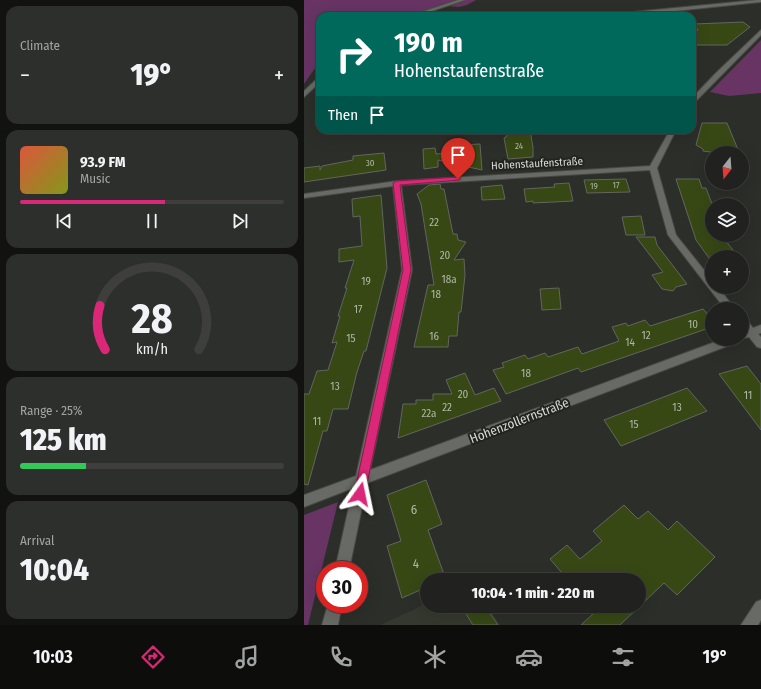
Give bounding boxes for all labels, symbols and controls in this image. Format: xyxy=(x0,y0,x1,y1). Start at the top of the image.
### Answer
text: 190 m xyxy=(394,26,463,59)
icon: right xyxy=(328,28,380,80)
text: Climate xyxy=(20,38,60,53)
text: 19° xyxy=(131,57,173,93)
text: Hohenstaufenstraße xyxy=(394,60,544,82)
text: − xyxy=(20,62,30,89)
text: + xyxy=(274,62,284,89)
icon: arrive xyxy=(366,104,388,126)
text: Then xyxy=(328,106,358,124)
pin xyxy=(441,138,475,179)
house number: 24 xyxy=(515,141,524,151)
icon: arrive xyxy=(447,144,469,166)
north arrow xyxy=(705,146,749,190)
map controls xyxy=(705,146,749,346)
text: 93.9 FM xyxy=(80,153,126,171)
street label: Hohenstaufenstraße xyxy=(491,155,583,172)
house number: 30 xyxy=(366,158,375,168)
text: Music xyxy=(80,171,110,186)
house number: 17 xyxy=(612,180,620,190)
house number: 19 xyxy=(590,181,598,191)
button: layers xyxy=(705,198,749,242)
icon: previous xyxy=(53,210,75,232)
icon: pause xyxy=(141,210,163,232)
icon: next xyxy=(229,210,251,232)
house number: 22 xyxy=(429,216,439,229)
house number: 20 xyxy=(440,249,451,262)
button: + xyxy=(705,250,749,294)
house number: 18a xyxy=(441,273,457,286)
house number: 19 xyxy=(361,275,371,288)
house number: 18 xyxy=(431,288,441,301)
text: 28 xyxy=(130,294,173,344)
button: − xyxy=(705,302,749,346)
house number: 17 xyxy=(354,303,363,316)
house number: 10 xyxy=(688,318,698,331)
house number: 12 xyxy=(641,329,651,342)
house number: 16 xyxy=(429,330,439,343)
house number: 15 xyxy=(346,332,356,345)
house number: 14 xyxy=(625,336,635,349)
text: km/h xyxy=(136,341,168,358)
house number: 18 xyxy=(521,367,531,380)
house number: 13 xyxy=(330,380,340,393)
house number: 20 xyxy=(458,388,469,401)
house number: 11 xyxy=(744,389,752,402)
street label: Hohenzollernstraße xyxy=(467,395,571,446)
house number: 22 xyxy=(442,401,452,414)
house number: 13 xyxy=(672,401,682,414)
text: Range · 25% xyxy=(20,403,83,418)
house number: 22a xyxy=(421,407,437,420)
house number: 11 xyxy=(313,415,321,428)
house number: 15 xyxy=(629,418,639,431)
text: 125 km xyxy=(20,422,107,458)
position arrow xyxy=(339,473,381,515)
house number: 6 xyxy=(411,502,417,517)
text: Arrival xyxy=(20,533,54,548)
text: 10:04 xyxy=(20,552,89,588)
house number: 4 xyxy=(413,556,419,571)
speed limit sign: 30 xyxy=(316,561,368,613)
text: 10:04 · 1 min · 220 m xyxy=(472,584,594,602)
icon: directions xyxy=(139,643,167,671)
icon: music xyxy=(233,643,261,671)
icon: phone xyxy=(327,643,355,671)
icon: climate xyxy=(421,643,449,671)
icon: car xyxy=(515,643,543,671)
icon: filters xyxy=(609,643,637,671)
text: 10:03 xyxy=(33,646,73,668)
text: 19° xyxy=(703,646,728,668)

